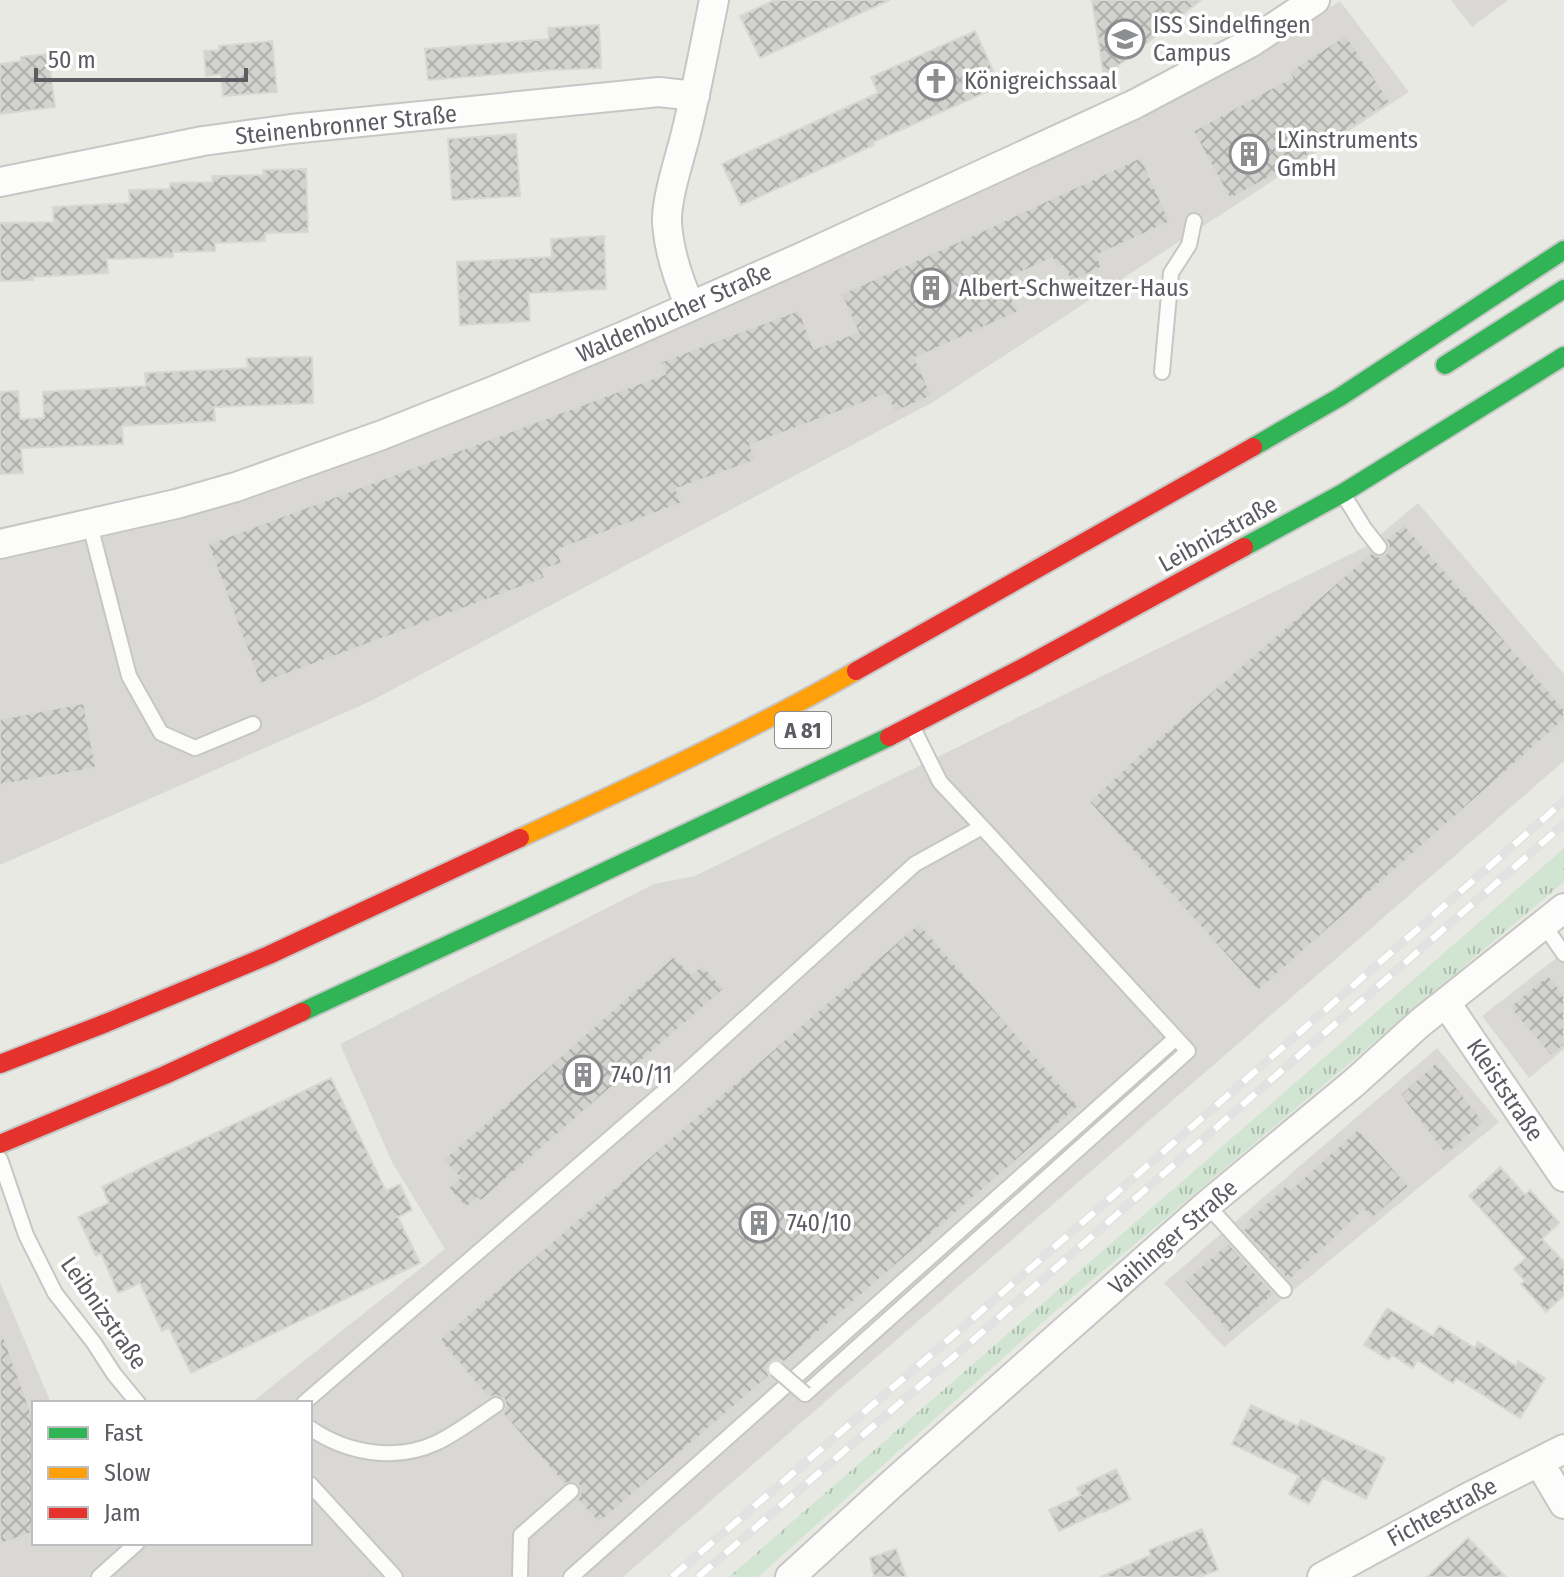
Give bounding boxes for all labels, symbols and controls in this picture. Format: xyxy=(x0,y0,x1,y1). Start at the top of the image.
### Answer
place label: ISS Sindelfingen Campus xyxy=(1153,11,1311,67)
school or university icon: ISS Sindelfingen Campus xyxy=(1104,18,1146,60)
scale bar xyxy=(36,32,246,82)
text: 50 m xyxy=(48,46,96,74)
church icon: Königreichssaal xyxy=(915,60,957,102)
place label: Königreichssaal xyxy=(964,67,1117,95)
street label: Steinenbronner Straße xyxy=(234,99,458,151)
place label: LXinstruments GmbH xyxy=(1277,126,1418,182)
building icon: LXinstruments GmbH xyxy=(1228,133,1270,175)
street label: Waldenbucher Straße xyxy=(572,257,776,369)
building icon: Albert-Schweitzer-Haus xyxy=(910,267,952,309)
place label: Albert-Schweitzer-Haus xyxy=(959,274,1189,302)
street label: Leibnizstraße xyxy=(1154,490,1282,578)
road number: A 81 xyxy=(775,712,831,748)
street label: Kleiststraße xyxy=(1461,1034,1549,1146)
building icon: 740/11 xyxy=(562,1054,604,1096)
place label: 740/11 xyxy=(611,1061,672,1089)
street label: Vaihinger Straße xyxy=(1103,1174,1243,1300)
building icon: 740/10 xyxy=(738,1202,780,1244)
place label: 740/10 xyxy=(787,1209,852,1237)
street label: Leibnizstraße xyxy=(55,1251,153,1375)
legend xyxy=(32,1401,312,1545)
text: Fast xyxy=(104,1419,143,1447)
text: Slow xyxy=(104,1459,151,1487)
street label: Fichtestraße xyxy=(1382,1471,1502,1553)
text: Jam xyxy=(104,1499,141,1527)

